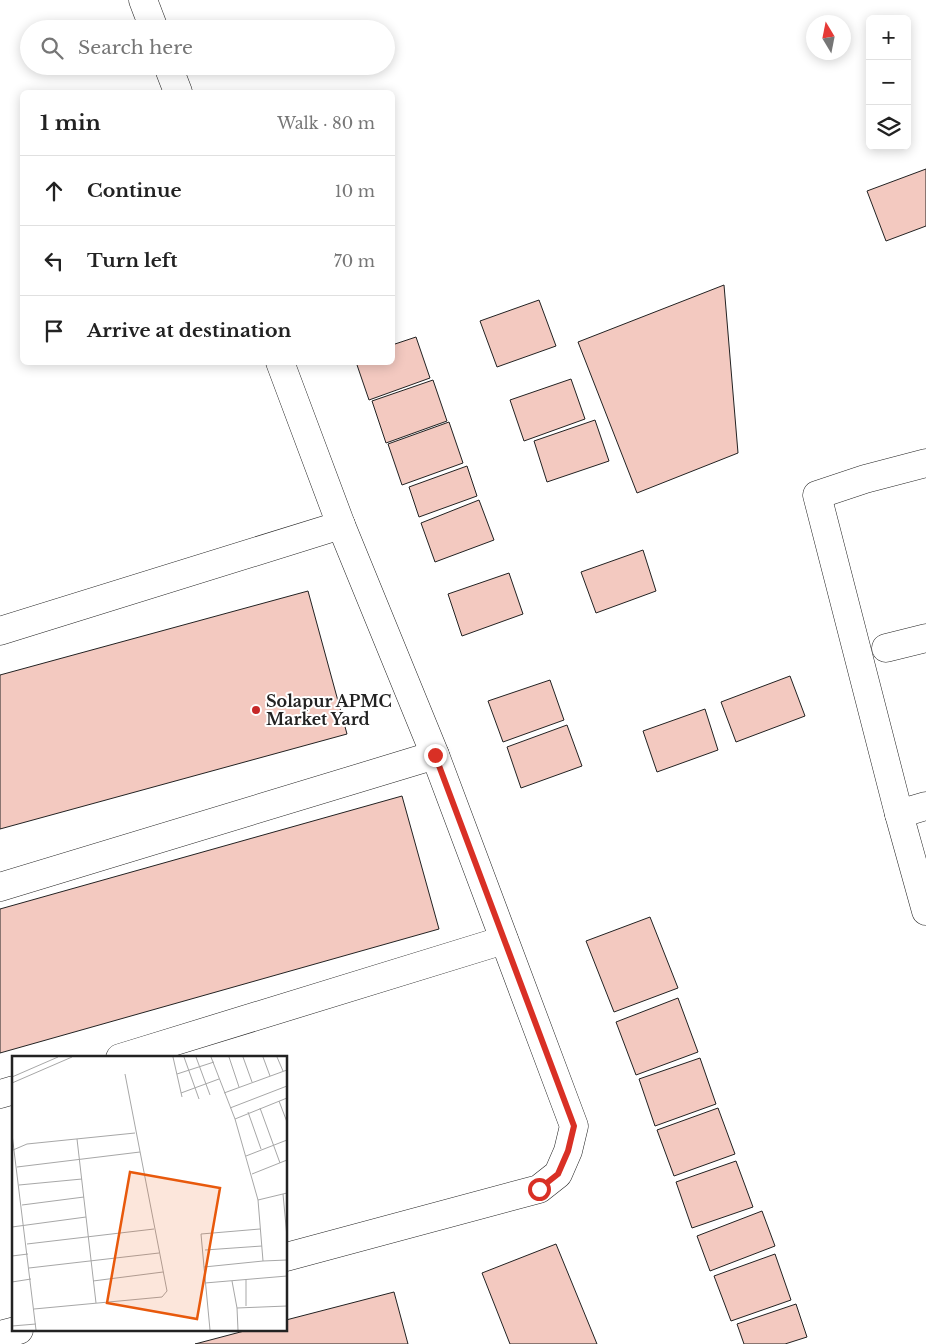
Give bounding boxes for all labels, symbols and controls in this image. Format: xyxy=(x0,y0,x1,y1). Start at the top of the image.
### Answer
north arrow xyxy=(806,15,851,60)
map controls xyxy=(866,15,911,150)
button: + xyxy=(866,15,911,60)
search box xyxy=(20,20,395,75)
icon: search xyxy=(38,34,66,62)
text: Search here xyxy=(78,36,193,59)
button: − xyxy=(866,60,911,105)
button: layers xyxy=(866,105,911,150)
text: 1 min xyxy=(40,110,101,136)
text: Walk · 80 m xyxy=(277,113,375,133)
icon: ahead xyxy=(40,177,68,205)
text: Continue xyxy=(87,179,182,202)
text: 10 m xyxy=(335,181,375,201)
icon: left xyxy=(40,247,68,275)
text: Turn left xyxy=(87,249,178,272)
text: 70 m xyxy=(334,251,375,271)
icon: arrive xyxy=(40,317,68,345)
text: Arrive at destination xyxy=(87,319,291,342)
place label: Solapur APMC Market Yard xyxy=(266,691,392,729)
marker: Solapur APMC Market Yard xyxy=(250,704,262,716)
route end xyxy=(424,744,447,767)
inset map xyxy=(12,1056,288,1332)
route start xyxy=(528,1178,551,1201)

